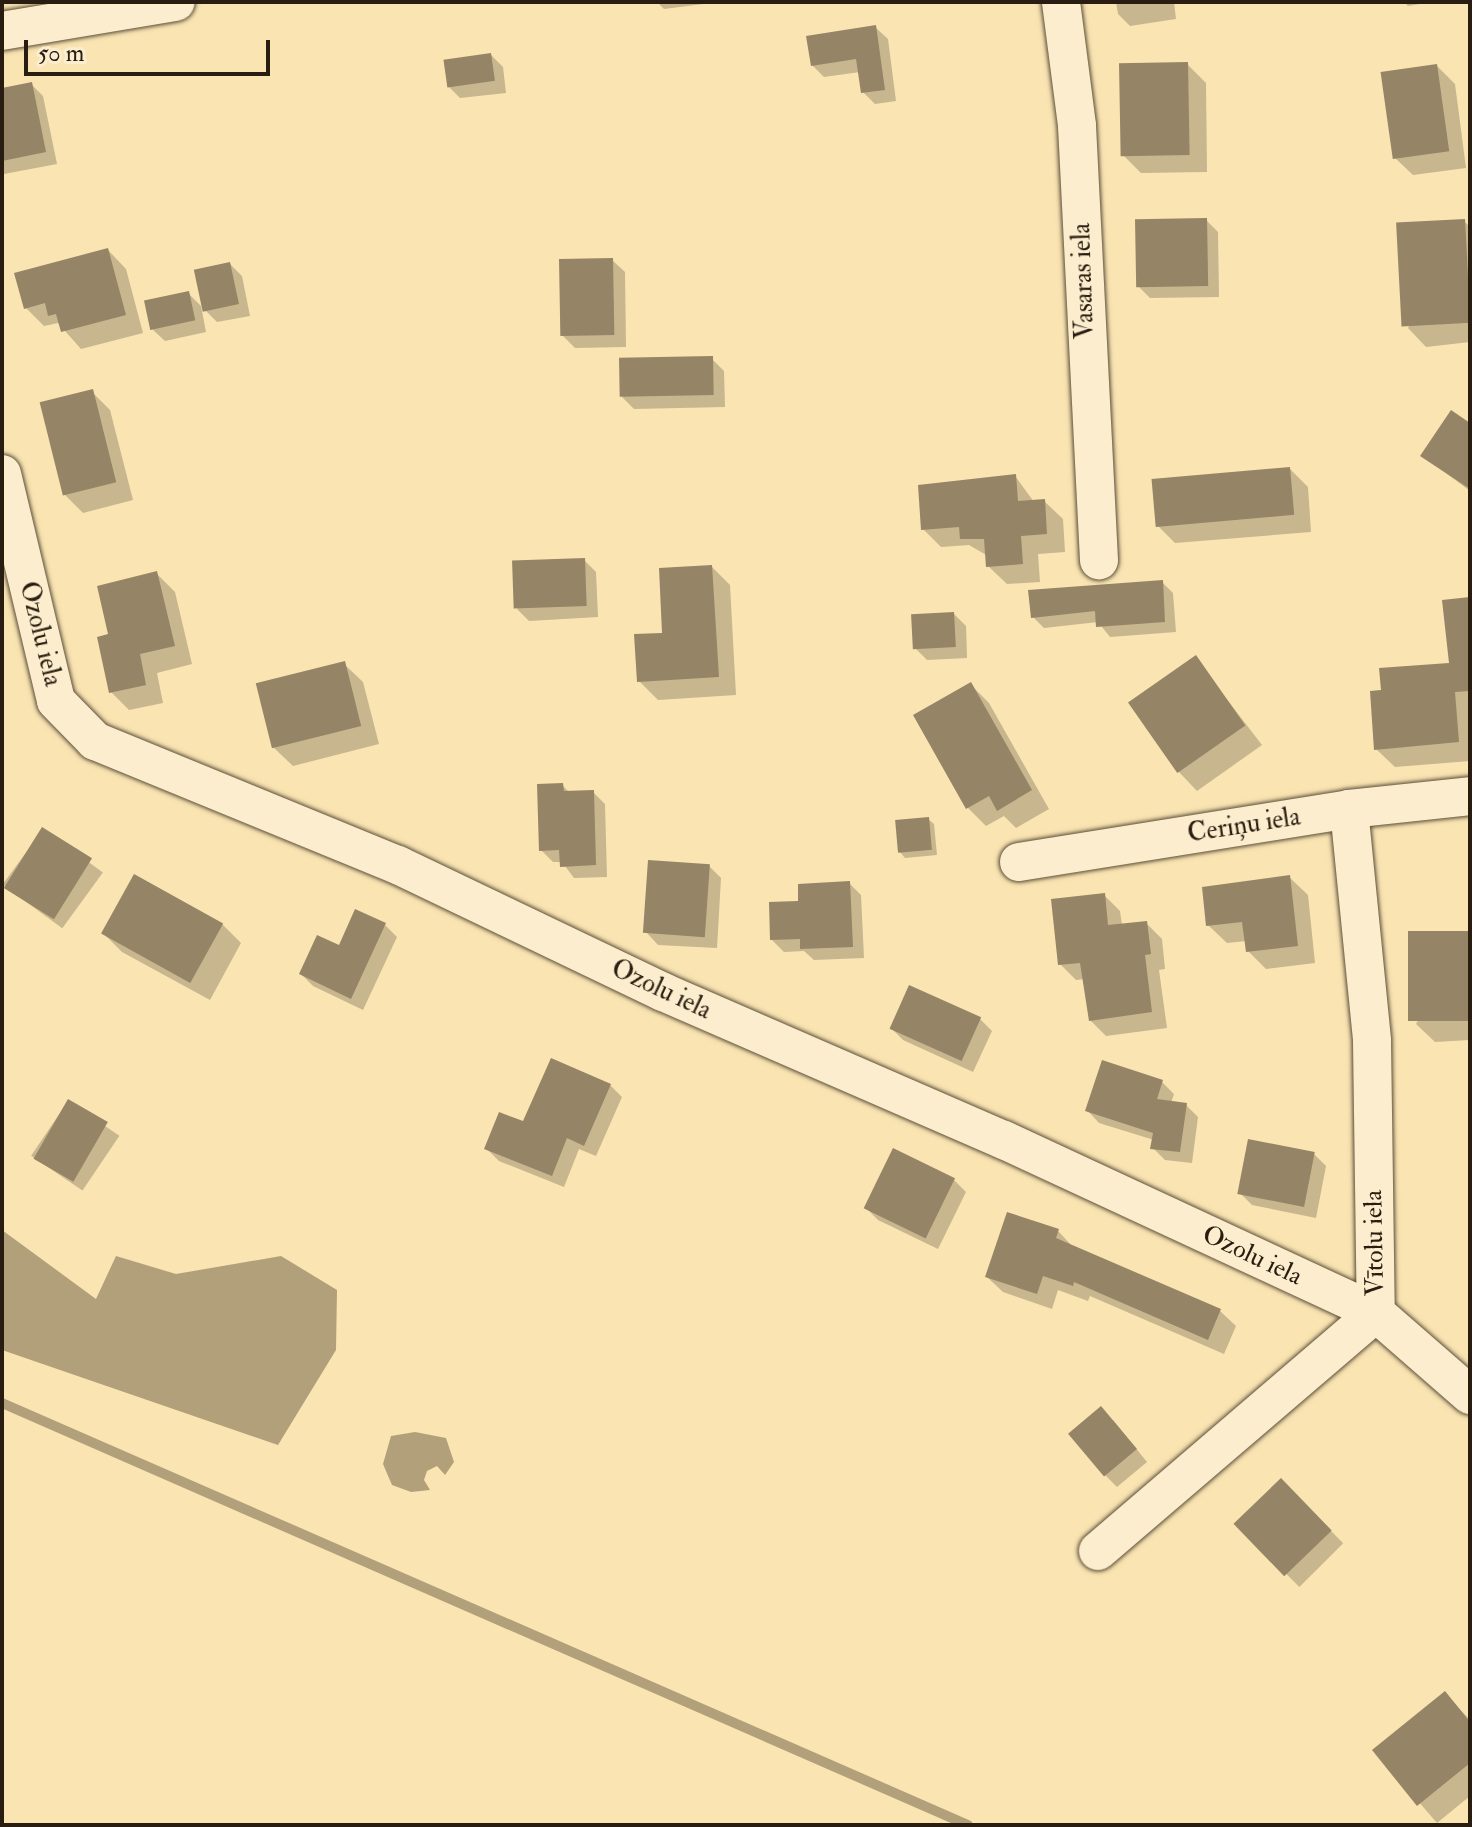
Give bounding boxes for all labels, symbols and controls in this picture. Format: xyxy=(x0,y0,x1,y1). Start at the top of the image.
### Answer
scale bar xyxy=(28,24,274,74)
text: 50 m xyxy=(38,38,84,69)
street label: Vasaras iela xyxy=(1066,222,1102,340)
street label: Ozolu iela xyxy=(12,578,68,690)
street label: Ceriņu iela xyxy=(1185,802,1303,850)
street label: Ozolu iela xyxy=(606,953,716,1027)
street label: Vītolu iela xyxy=(1358,1190,1392,1296)
street label: Ozolu iela xyxy=(1197,1219,1307,1293)

